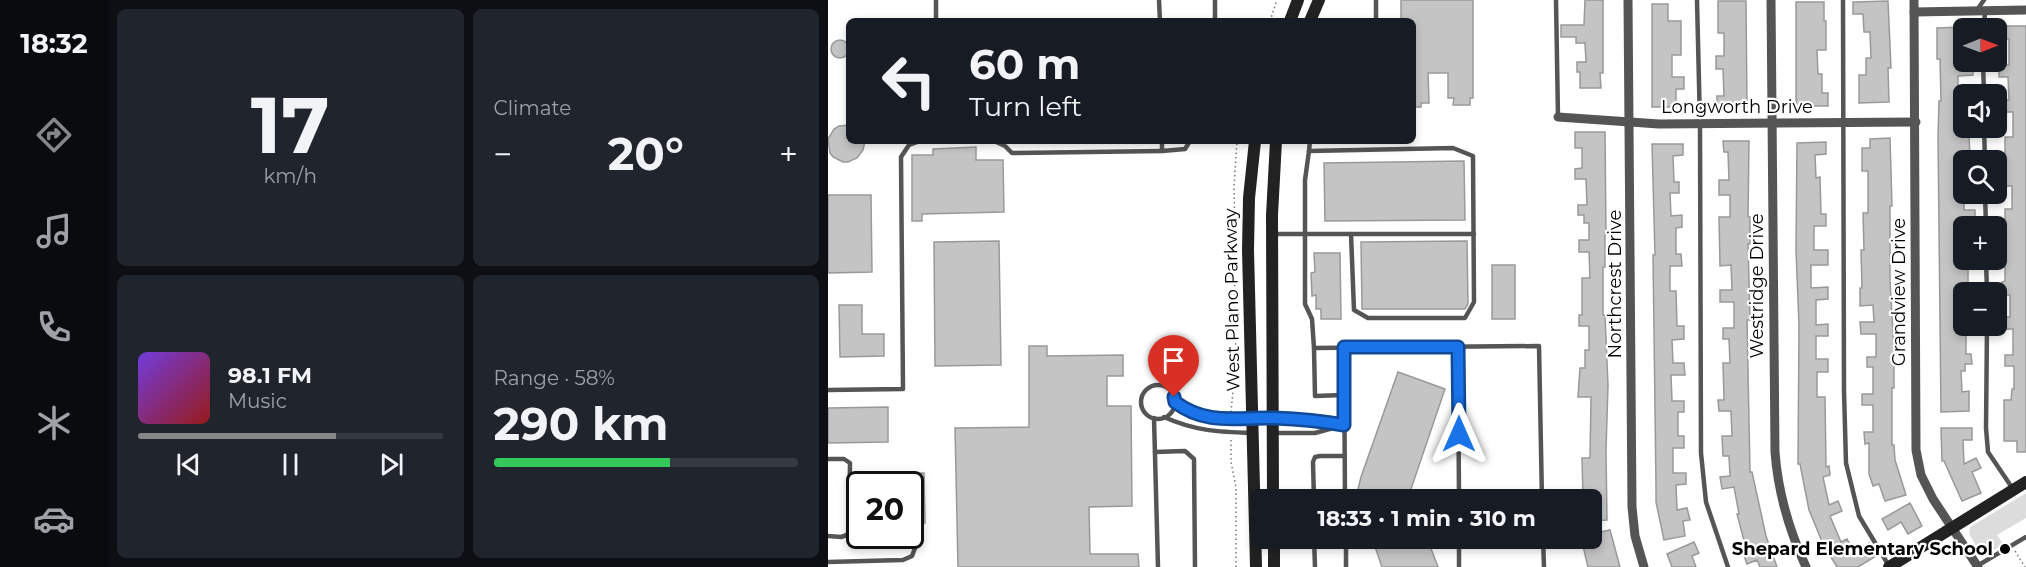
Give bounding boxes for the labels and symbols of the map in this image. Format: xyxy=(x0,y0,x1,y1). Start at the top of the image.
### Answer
north arrow xyxy=(1953,18,2007,72)
street label: Longworth Drive xyxy=(1661,96,1813,118)
street label: West Plano Parkway xyxy=(1219,208,1245,392)
street label: Northcrest Drive xyxy=(1604,209,1626,358)
street label: Westridge Drive xyxy=(1746,213,1768,359)
street label: Grandview Drive xyxy=(1888,218,1910,366)
pin xyxy=(1148,335,1199,397)
position arrow xyxy=(1427,402,1491,466)
speed limit sign: 20 xyxy=(846,471,924,549)
place label: Shepard Elementary School xyxy=(1732,538,1993,560)
marker: Shepard Elementary School xyxy=(1998,542,2012,556)

